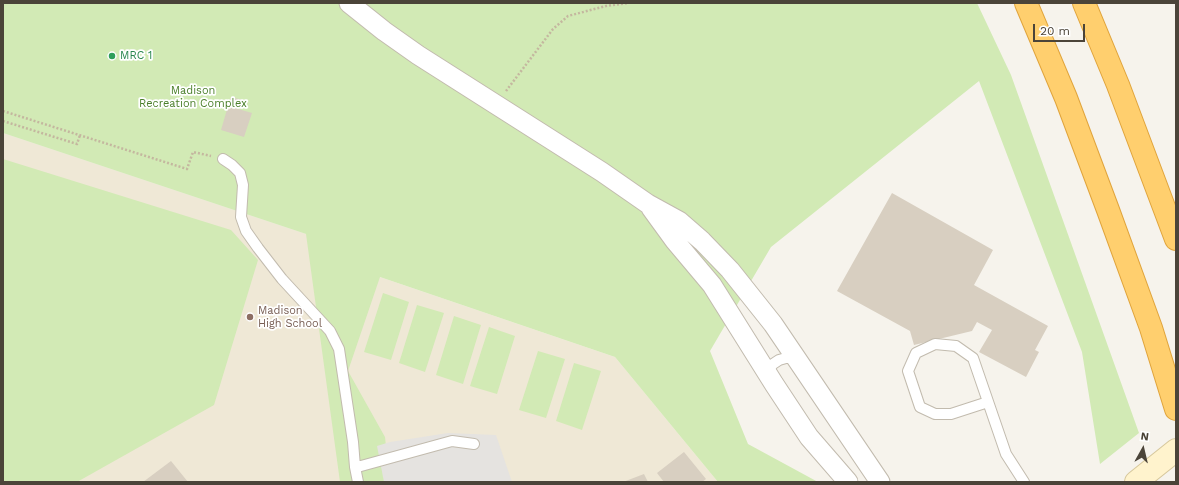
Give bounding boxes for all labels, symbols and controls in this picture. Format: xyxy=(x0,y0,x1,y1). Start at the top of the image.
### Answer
scale bar xyxy=(1035,16,1087,42)
text: 20 m xyxy=(1040,24,1070,38)
place label: MRC 1 xyxy=(120,49,152,63)
marker: MRC 1 xyxy=(107,51,117,61)
park label: Madison Recreation Complex xyxy=(139,84,247,110)
place label: Madison High School xyxy=(258,304,322,330)
marker: Madison High School xyxy=(245,312,255,322)
north arrow xyxy=(1123,429,1163,469)
text: N xyxy=(1140,430,1150,444)

